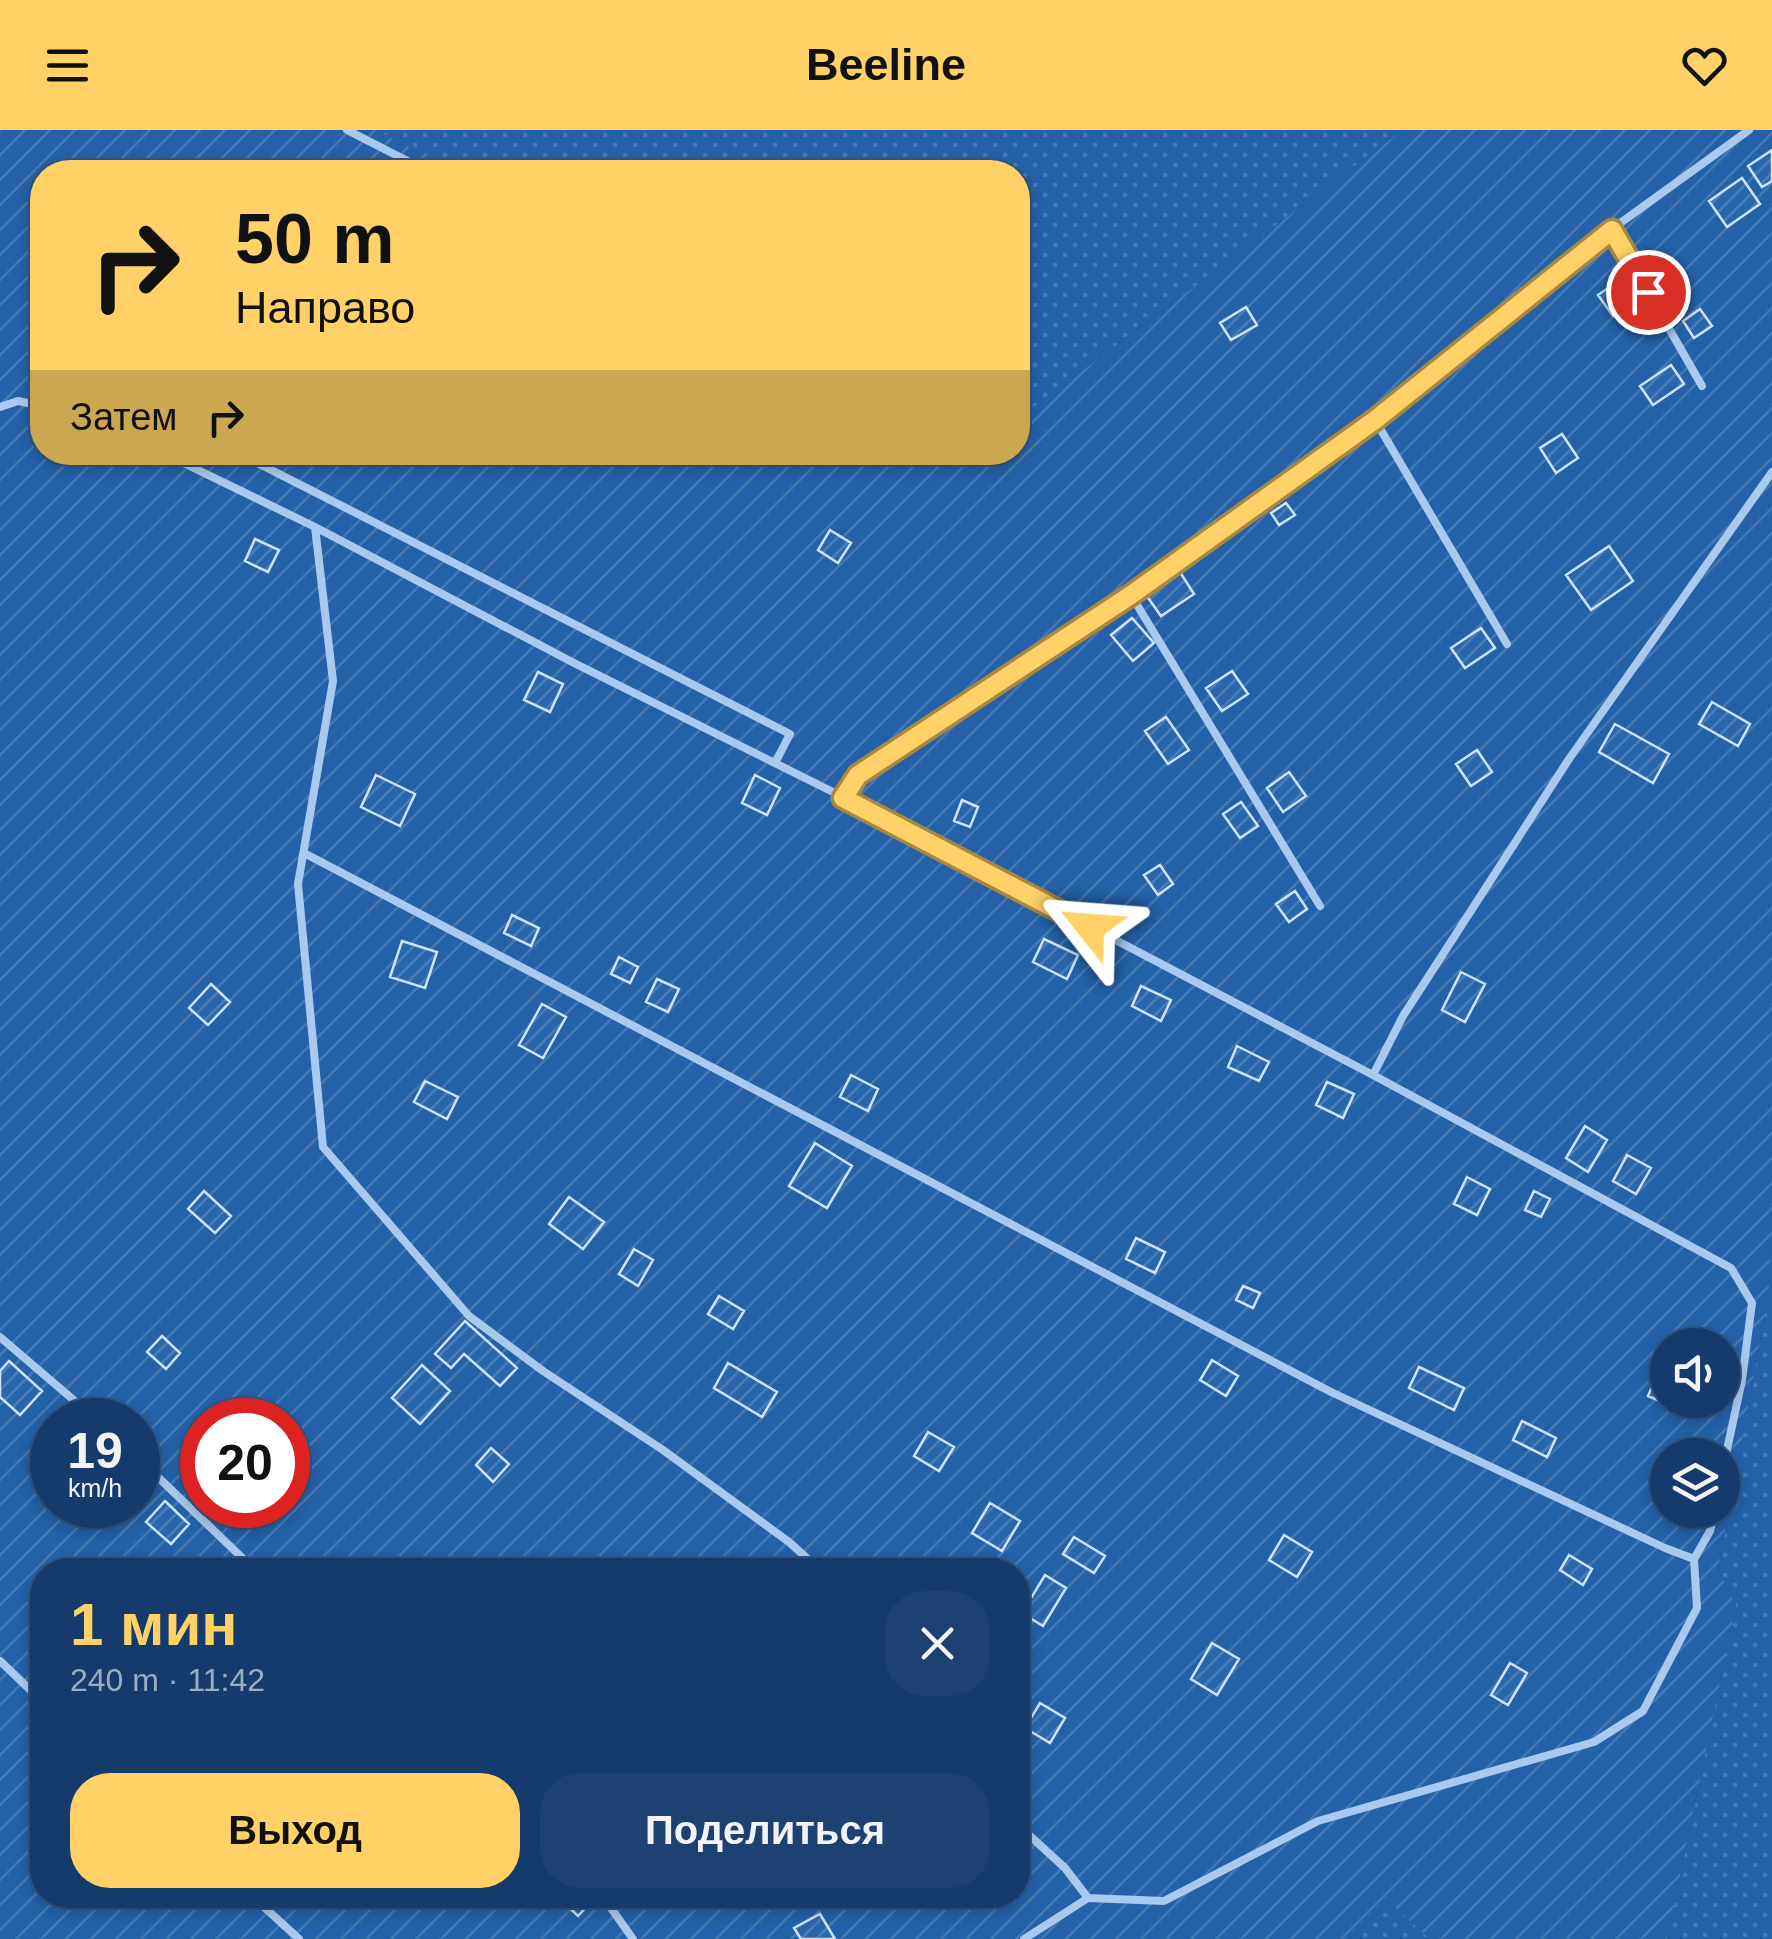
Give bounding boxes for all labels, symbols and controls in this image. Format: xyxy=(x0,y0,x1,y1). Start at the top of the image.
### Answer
icon: menu xyxy=(40,38,95,93)
icon: heart xyxy=(1677,38,1732,93)
text: Beeline xyxy=(806,39,966,90)
icon: right xyxy=(70,200,200,330)
text: 50 m xyxy=(235,200,395,278)
pin xyxy=(1606,250,1691,335)
icon: arrive xyxy=(1621,265,1676,320)
text: Направо xyxy=(235,282,415,333)
icon: right xyxy=(198,390,253,445)
text: Затем xyxy=(70,396,178,438)
position arrow xyxy=(1038,875,1142,979)
map controls xyxy=(1650,1328,1740,1528)
button: sound xyxy=(1650,1328,1740,1418)
speed limit sign: 20 xyxy=(180,1398,310,1528)
text: 19 xyxy=(67,1423,123,1479)
button: layers xyxy=(1650,1438,1740,1528)
text: km/h xyxy=(68,1474,122,1502)
text: 1 мин xyxy=(70,1591,238,1658)
button: close xyxy=(885,1591,990,1696)
text: 240 m · 11:42 xyxy=(70,1662,265,1698)
button: Выход xyxy=(70,1773,520,1888)
button: Поделиться xyxy=(540,1773,990,1888)

